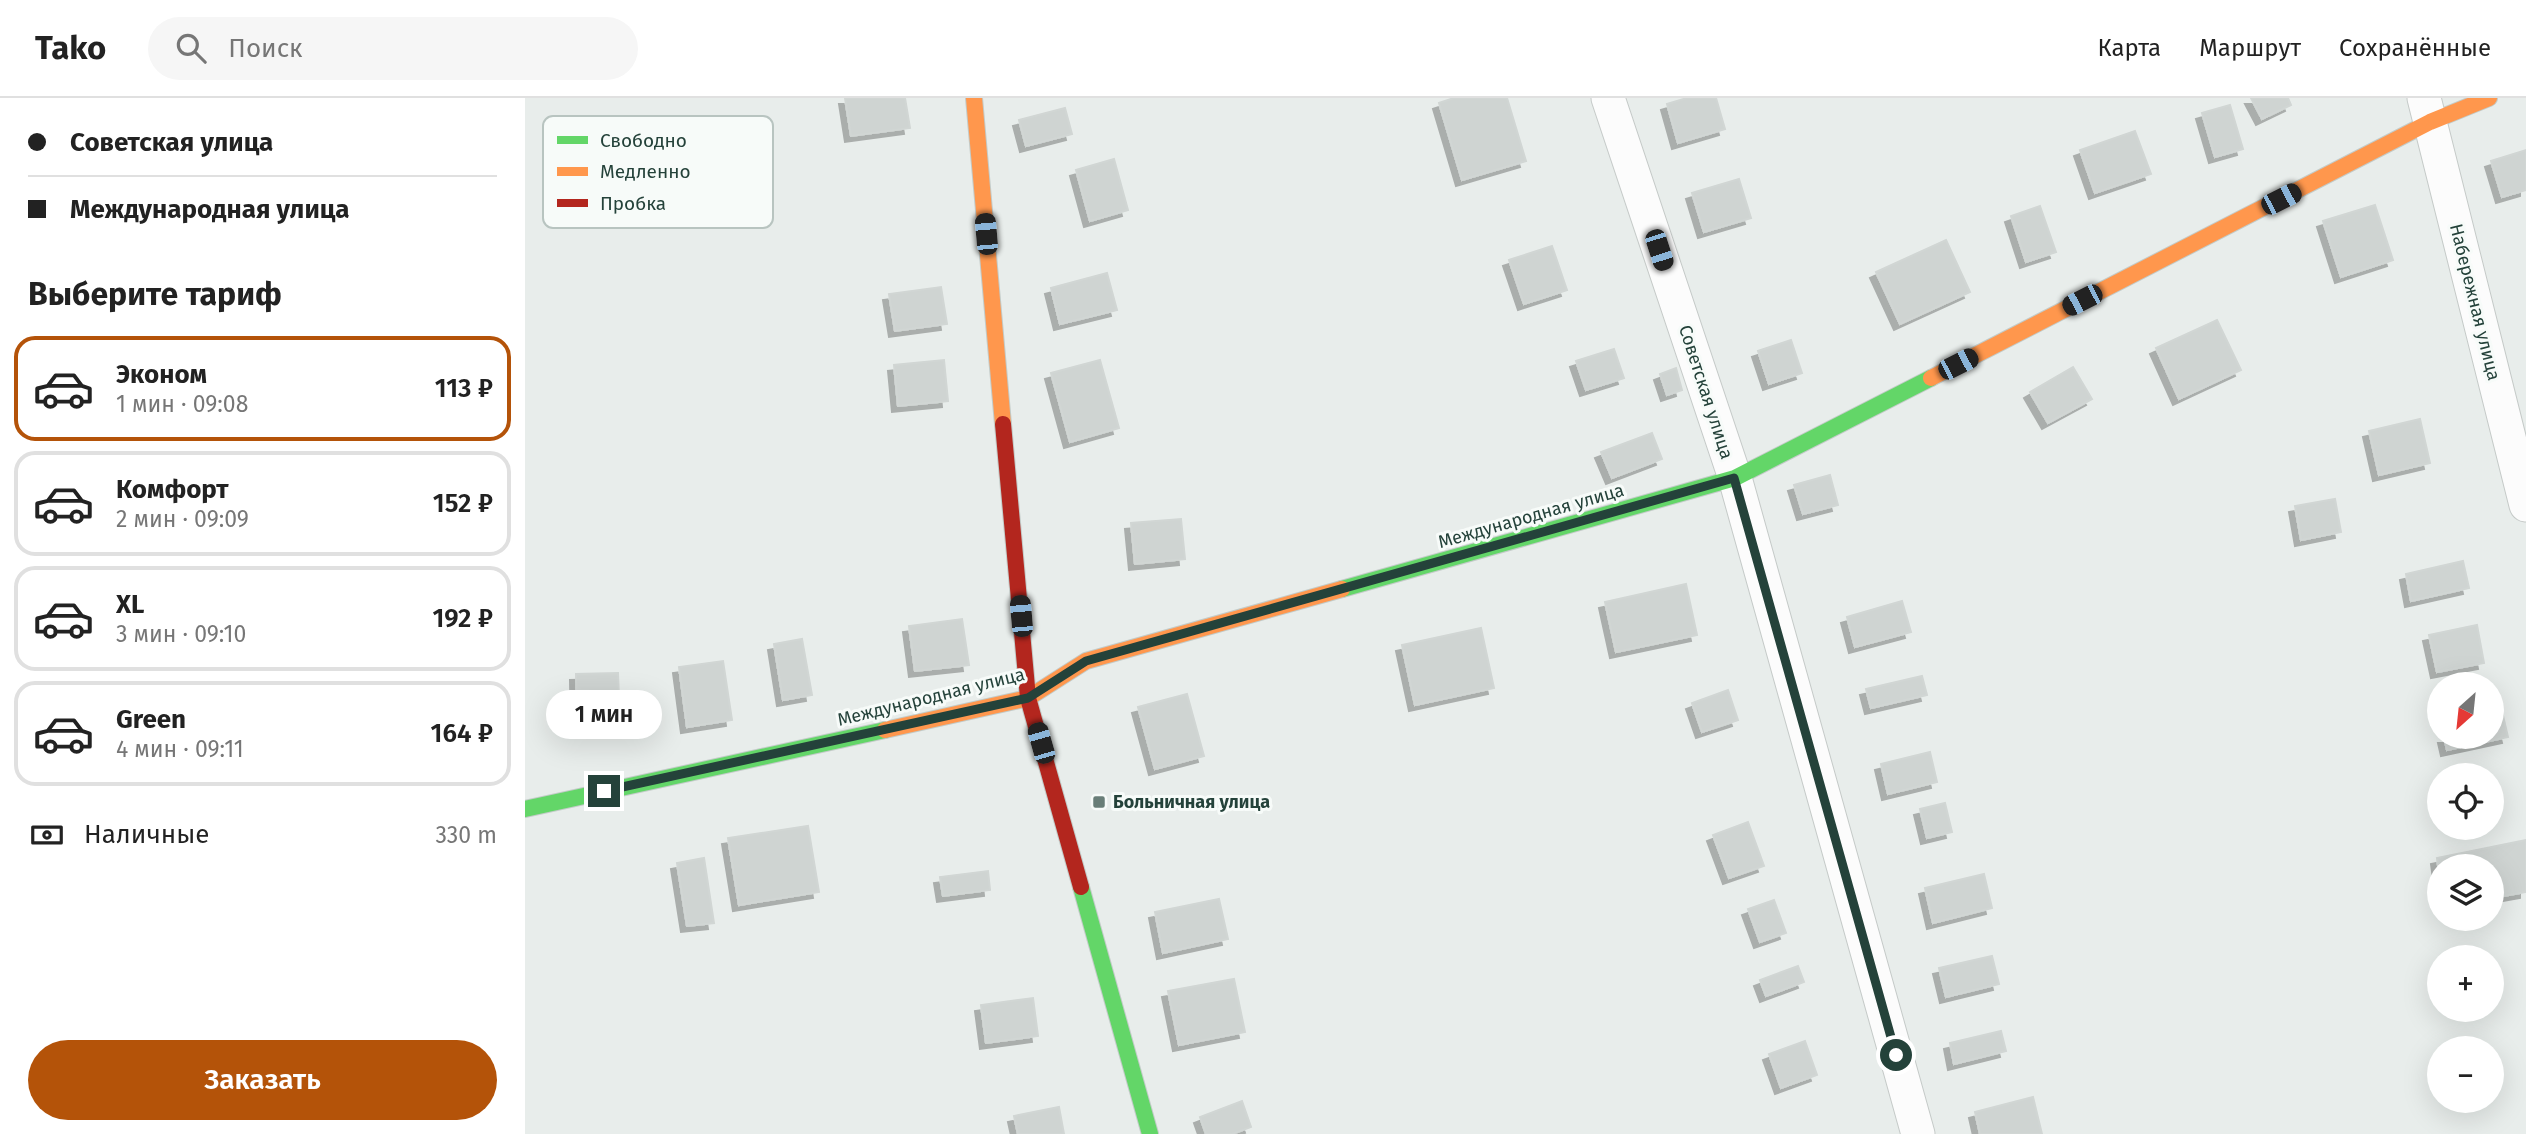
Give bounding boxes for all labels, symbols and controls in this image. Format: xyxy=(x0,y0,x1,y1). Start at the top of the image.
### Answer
search box xyxy=(148,17,638,80)
text: Tako xyxy=(35,28,106,68)
icon: search xyxy=(172,29,210,67)
text: Поиск xyxy=(228,33,303,64)
text: Карта xyxy=(2098,34,2161,62)
text: Маршрут xyxy=(2199,34,2301,62)
text: Сохранённые xyxy=(2339,34,2491,62)
legend xyxy=(543,116,773,228)
text: Советская улица xyxy=(70,127,273,158)
text: Свободно xyxy=(600,129,687,152)
text: Медленно xyxy=(600,160,691,183)
car xyxy=(2258,180,2305,218)
text: Пробка xyxy=(600,192,666,215)
text: Международная улица xyxy=(70,194,349,225)
car xyxy=(974,212,999,256)
street label: Набережная улица xyxy=(2445,221,2505,383)
car xyxy=(1643,227,1676,273)
text: Выберите тариф xyxy=(28,275,282,313)
car xyxy=(2059,281,2106,319)
street label: Советская улица xyxy=(1674,322,1738,462)
car xyxy=(1935,345,1982,383)
icon: car xyxy=(32,357,95,420)
text: Эконом xyxy=(116,359,207,390)
text: 113 ₽ xyxy=(435,373,493,404)
text: 1 мин · 09:08 xyxy=(116,390,248,418)
icon: car xyxy=(32,472,95,535)
text: Комфорт xyxy=(116,474,229,505)
street label: Международная улица xyxy=(1436,479,1626,553)
text: 152 ₽ xyxy=(433,488,493,519)
text: 2 мин · 09:09 xyxy=(116,505,249,533)
icon: car xyxy=(32,587,95,650)
text: XL xyxy=(116,589,144,620)
car xyxy=(1009,594,1034,638)
text: 192 ₽ xyxy=(432,603,493,634)
text: 3 мин · 09:10 xyxy=(116,620,246,648)
street label: Международная улица xyxy=(835,663,1027,731)
north arrow xyxy=(2427,672,2504,749)
map controls xyxy=(2427,672,2504,1113)
callout: 1 мин xyxy=(546,690,662,738)
text: 1 мин xyxy=(575,700,633,728)
icon: car xyxy=(32,702,95,765)
text: Green xyxy=(116,704,186,735)
text: 164 ₽ xyxy=(431,718,493,749)
car xyxy=(1026,720,1057,766)
text: 4 мин · 09:11 xyxy=(116,735,244,763)
button: locate xyxy=(2427,763,2504,840)
route end xyxy=(588,775,620,807)
place label: Больничная улица xyxy=(1113,791,1270,813)
marker: Больничная улица xyxy=(1091,794,1107,810)
icon: cash xyxy=(28,816,66,854)
text: Наличные xyxy=(84,819,209,850)
text: 330 m xyxy=(435,821,497,849)
button: layers xyxy=(2427,854,2504,931)
button: + xyxy=(2427,945,2504,1022)
button: − xyxy=(2427,1036,2504,1113)
route start xyxy=(1880,1039,1912,1071)
button: Заказать xyxy=(28,1040,497,1120)

